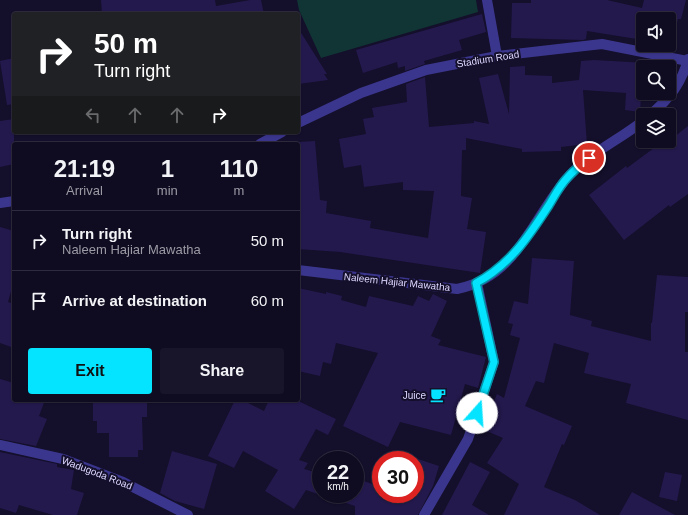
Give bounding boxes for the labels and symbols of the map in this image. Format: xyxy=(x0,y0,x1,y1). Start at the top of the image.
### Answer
street label: Stadium Road xyxy=(456,49,520,69)
pin xyxy=(572,141,606,175)
street label: Naleem Hajiar Mawatha xyxy=(343,271,451,293)
cafe icon: Juice xyxy=(429,386,447,404)
place label: Juice xyxy=(403,390,426,401)
position arrow xyxy=(456,392,498,434)
speed limit sign: 30 xyxy=(372,451,424,503)
street label: Wadugoda Road xyxy=(60,454,134,492)

